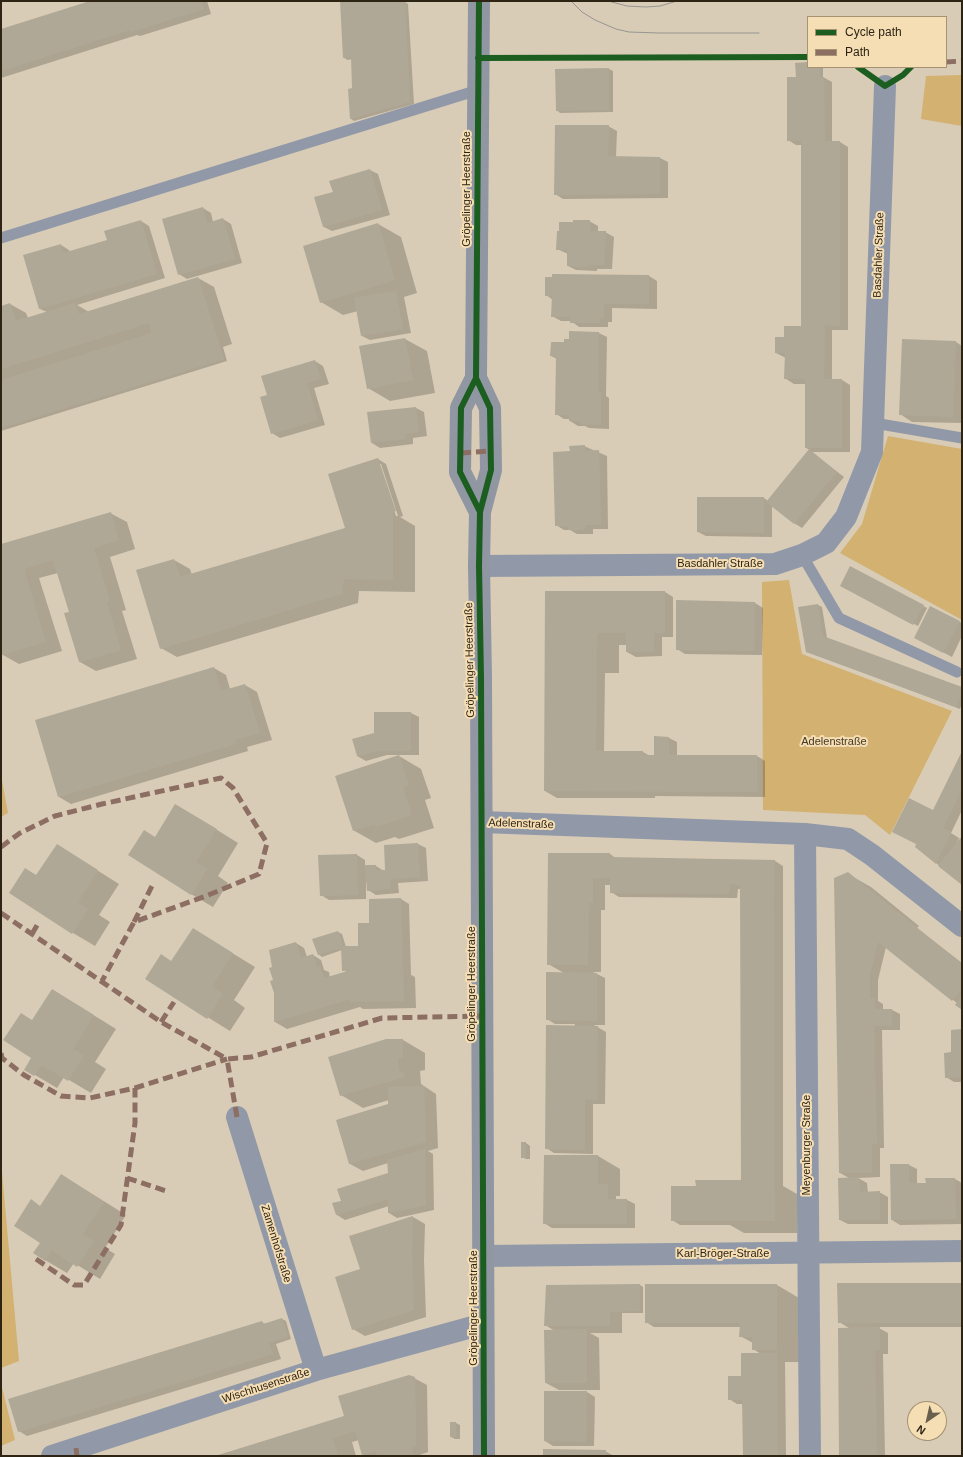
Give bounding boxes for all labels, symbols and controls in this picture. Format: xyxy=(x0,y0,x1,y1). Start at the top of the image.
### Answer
legend xyxy=(807,16,947,68)
text: Cycle path xyxy=(845,25,902,39)
text: Path xyxy=(845,45,870,59)
street label: Gröpelinger Heerstraße xyxy=(460,131,474,247)
street label: Basdahler Straße xyxy=(871,212,887,298)
street label: Basdahler Straße xyxy=(677,557,763,571)
street label: Gröpelinger Heerstraße xyxy=(462,602,478,718)
park label: Adelenstraße xyxy=(801,735,867,749)
street label: Adelenstraße xyxy=(488,816,554,832)
street label: Gröpelinger Heerstraße xyxy=(465,926,479,1042)
street label: Meyenburger Straße xyxy=(800,1095,814,1195)
street label: Zamenhofstraße xyxy=(258,1203,294,1285)
street label: Karl-Bröger-Straße xyxy=(677,1247,769,1261)
street label: Gröpelinger Heerstraße xyxy=(467,1250,481,1366)
street label: Wischhusenstraße xyxy=(221,1366,311,1406)
north arrow xyxy=(907,1401,947,1441)
text: N xyxy=(914,1423,928,1437)

